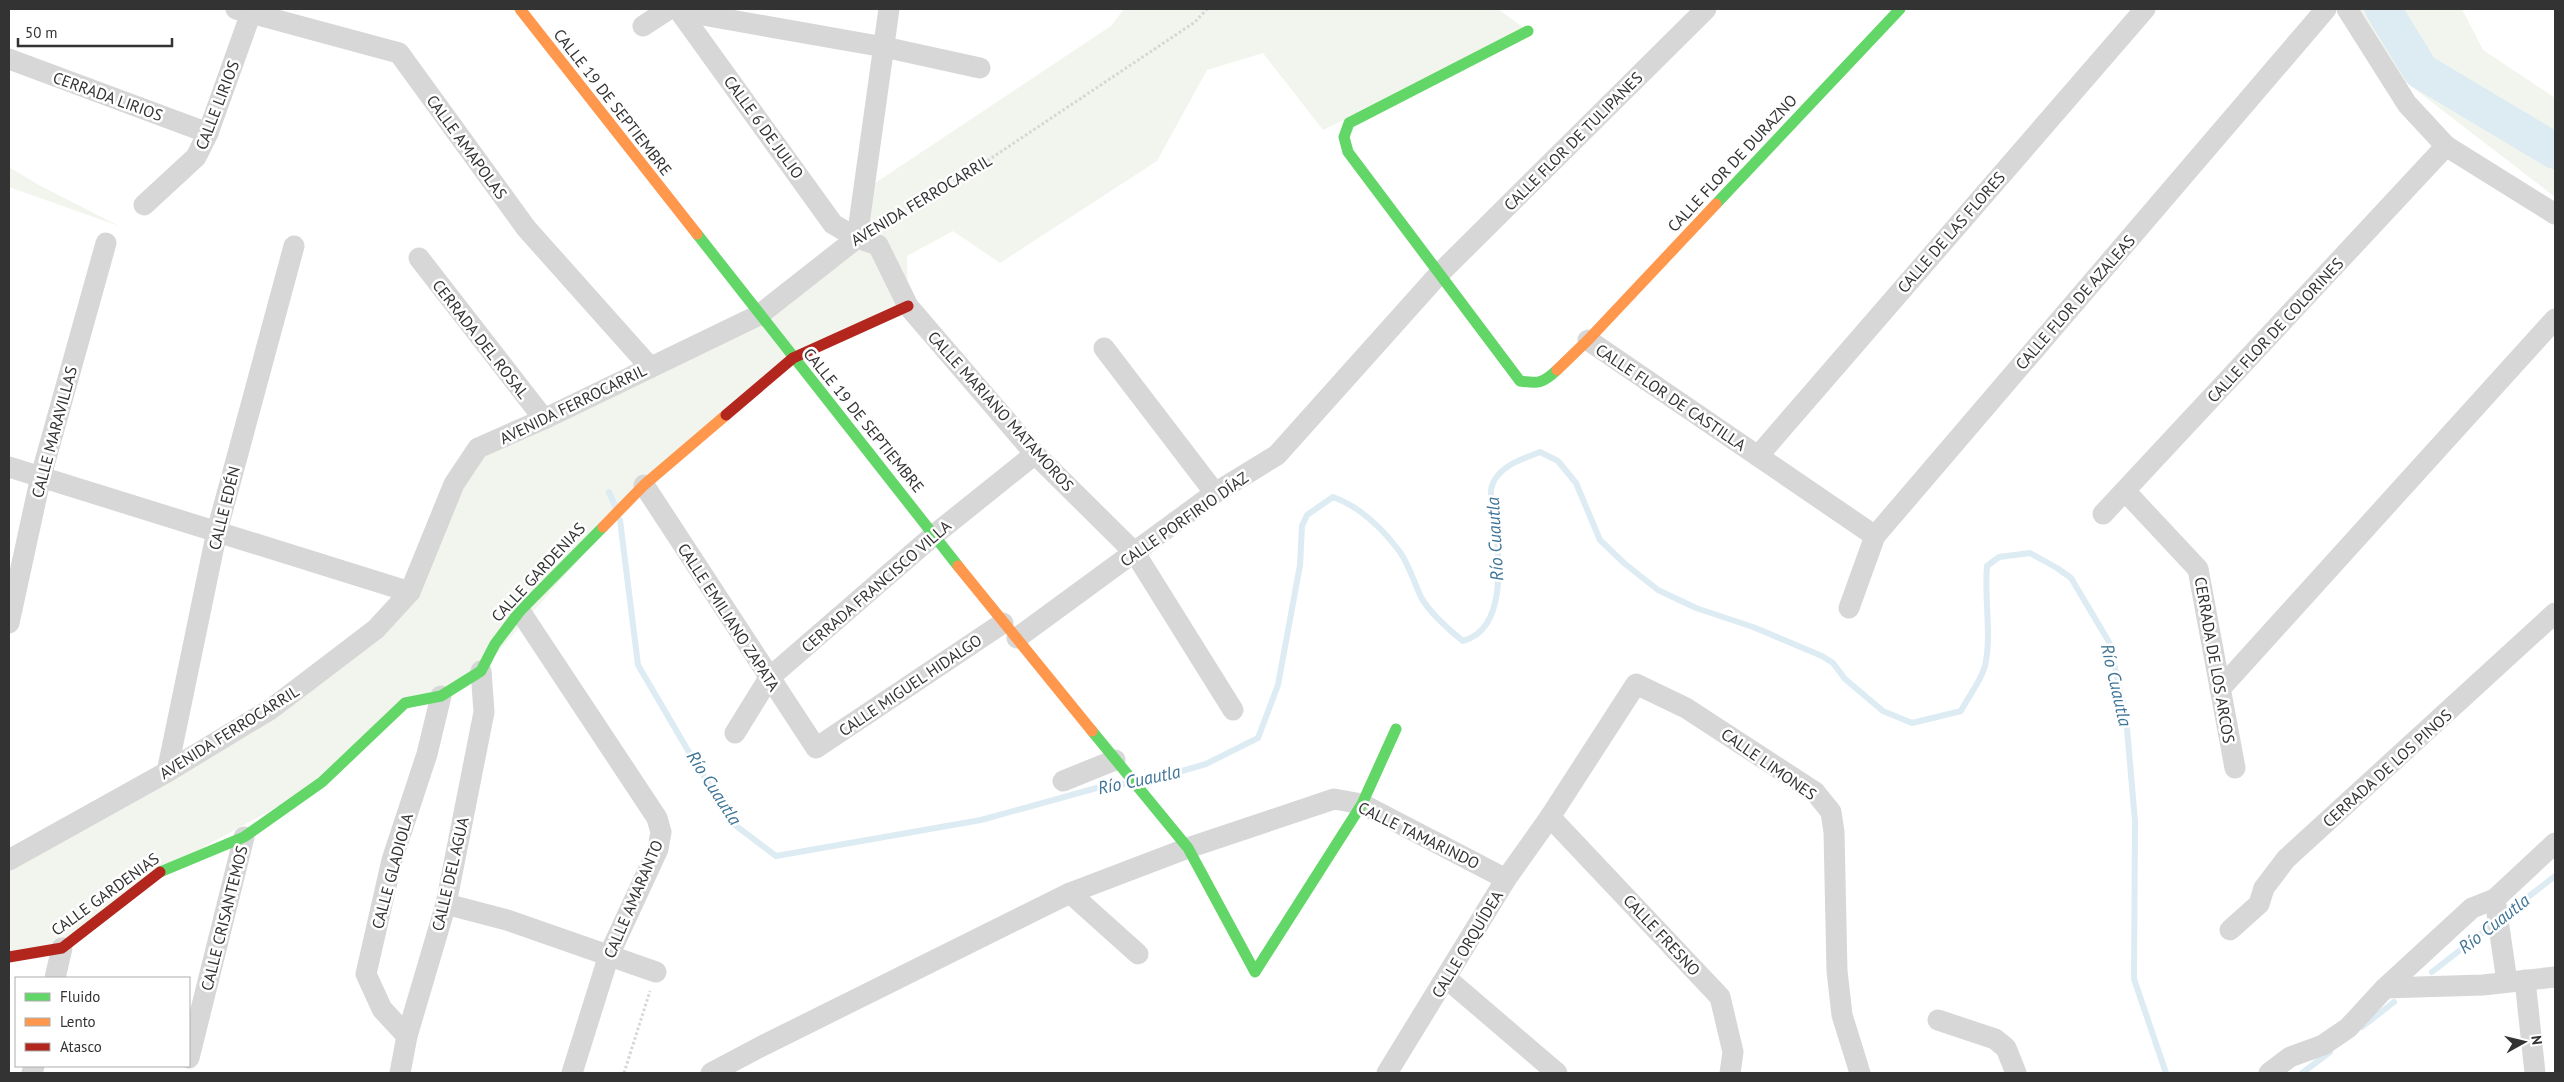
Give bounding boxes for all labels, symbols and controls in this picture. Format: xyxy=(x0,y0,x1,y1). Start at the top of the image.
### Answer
scale bar xyxy=(18,15,171,47)
text: 50 m xyxy=(25,23,58,42)
street label: CALLE 19 DE SEPTIEMBRE xyxy=(550,25,676,179)
street label: CALLE LIRIOS xyxy=(191,58,243,152)
street label: CERRADA LIRIOS xyxy=(50,67,166,125)
street label: CALLE FLOR DE TULIPANES xyxy=(1500,68,1646,214)
street label: CALLE 6 DE JULIO xyxy=(720,71,808,183)
street label: CALLE FLOR DE DURAZNO xyxy=(1663,90,1801,236)
street label: CALLE AMAPOLAS xyxy=(422,91,512,203)
street label: AVENIDA FERROCARRIL xyxy=(847,150,995,250)
street label: CALLE DE LAS FLORES xyxy=(1893,167,2009,297)
street label: CALLE FLOR DE AZALEAS xyxy=(2011,230,2139,374)
street label: CALLE FLOR DE COLORINES xyxy=(2203,253,2347,407)
street label: CERRADA DEL ROSAL xyxy=(428,275,534,403)
street label: CALLE MARIANO MATAMOROS xyxy=(924,327,1078,495)
street label: CALLE FLOR DE CASTILLA xyxy=(1592,339,1751,455)
street label: CALLE 19 DE SEPTIEMBRE xyxy=(799,344,929,496)
street label: AVENIDA FERROCARRIL xyxy=(496,360,650,448)
street label: CALLE MARAVILLAS xyxy=(27,364,81,500)
street label: CALLE EDÉN xyxy=(204,464,244,552)
street label: CALLE PORFIRIO DÍAZ xyxy=(1116,467,1252,571)
water label: Río Cuautla xyxy=(1481,496,1508,582)
street label: CERRADA FRANCISCO VILLA xyxy=(797,515,955,656)
street label: CALLE GARDENIAS xyxy=(487,518,589,626)
street label: CALLE EMILIANO ZAPATA xyxy=(674,539,785,695)
street label: CERRADA DE LOS ARCOS xyxy=(2190,575,2240,745)
street label: CALLE MIGUEL HIDALGO xyxy=(835,630,985,740)
water label: Río Cuautla xyxy=(2096,641,2137,729)
street label: AVENIDA FERROCARRIL xyxy=(155,681,303,783)
street label: CERRADA DE LOS PINOS xyxy=(2318,705,2456,831)
street label: CALLE LIMONES xyxy=(1717,724,1821,804)
water label: Río Cuautla xyxy=(682,746,747,829)
water label: Río Cuautla xyxy=(1095,759,1183,799)
street label: CALLE TAMARINDO xyxy=(1355,797,1483,873)
street label: CALLE GLADIOLA xyxy=(367,810,417,931)
street label: CALLE DEL AGUA xyxy=(427,814,473,933)
street label: CALLE AMARANTO xyxy=(599,837,667,961)
street label: CALLE CRISANTEMOS xyxy=(196,843,252,993)
street label: CALLE GARDENIAS xyxy=(47,848,163,940)
street label: CALLE ORQUÍDEA xyxy=(1427,886,1507,1001)
water label: Río Cuautla xyxy=(2454,889,2534,959)
street label: CALLE FRESNO xyxy=(1619,890,1705,980)
legend xyxy=(15,977,190,1067)
text: Fluido xyxy=(60,987,100,1006)
text: Lento xyxy=(60,1012,96,1031)
north arrow xyxy=(2499,1017,2549,1067)
text: N xyxy=(2527,1034,2546,1046)
text: Atasco xyxy=(60,1037,102,1056)

